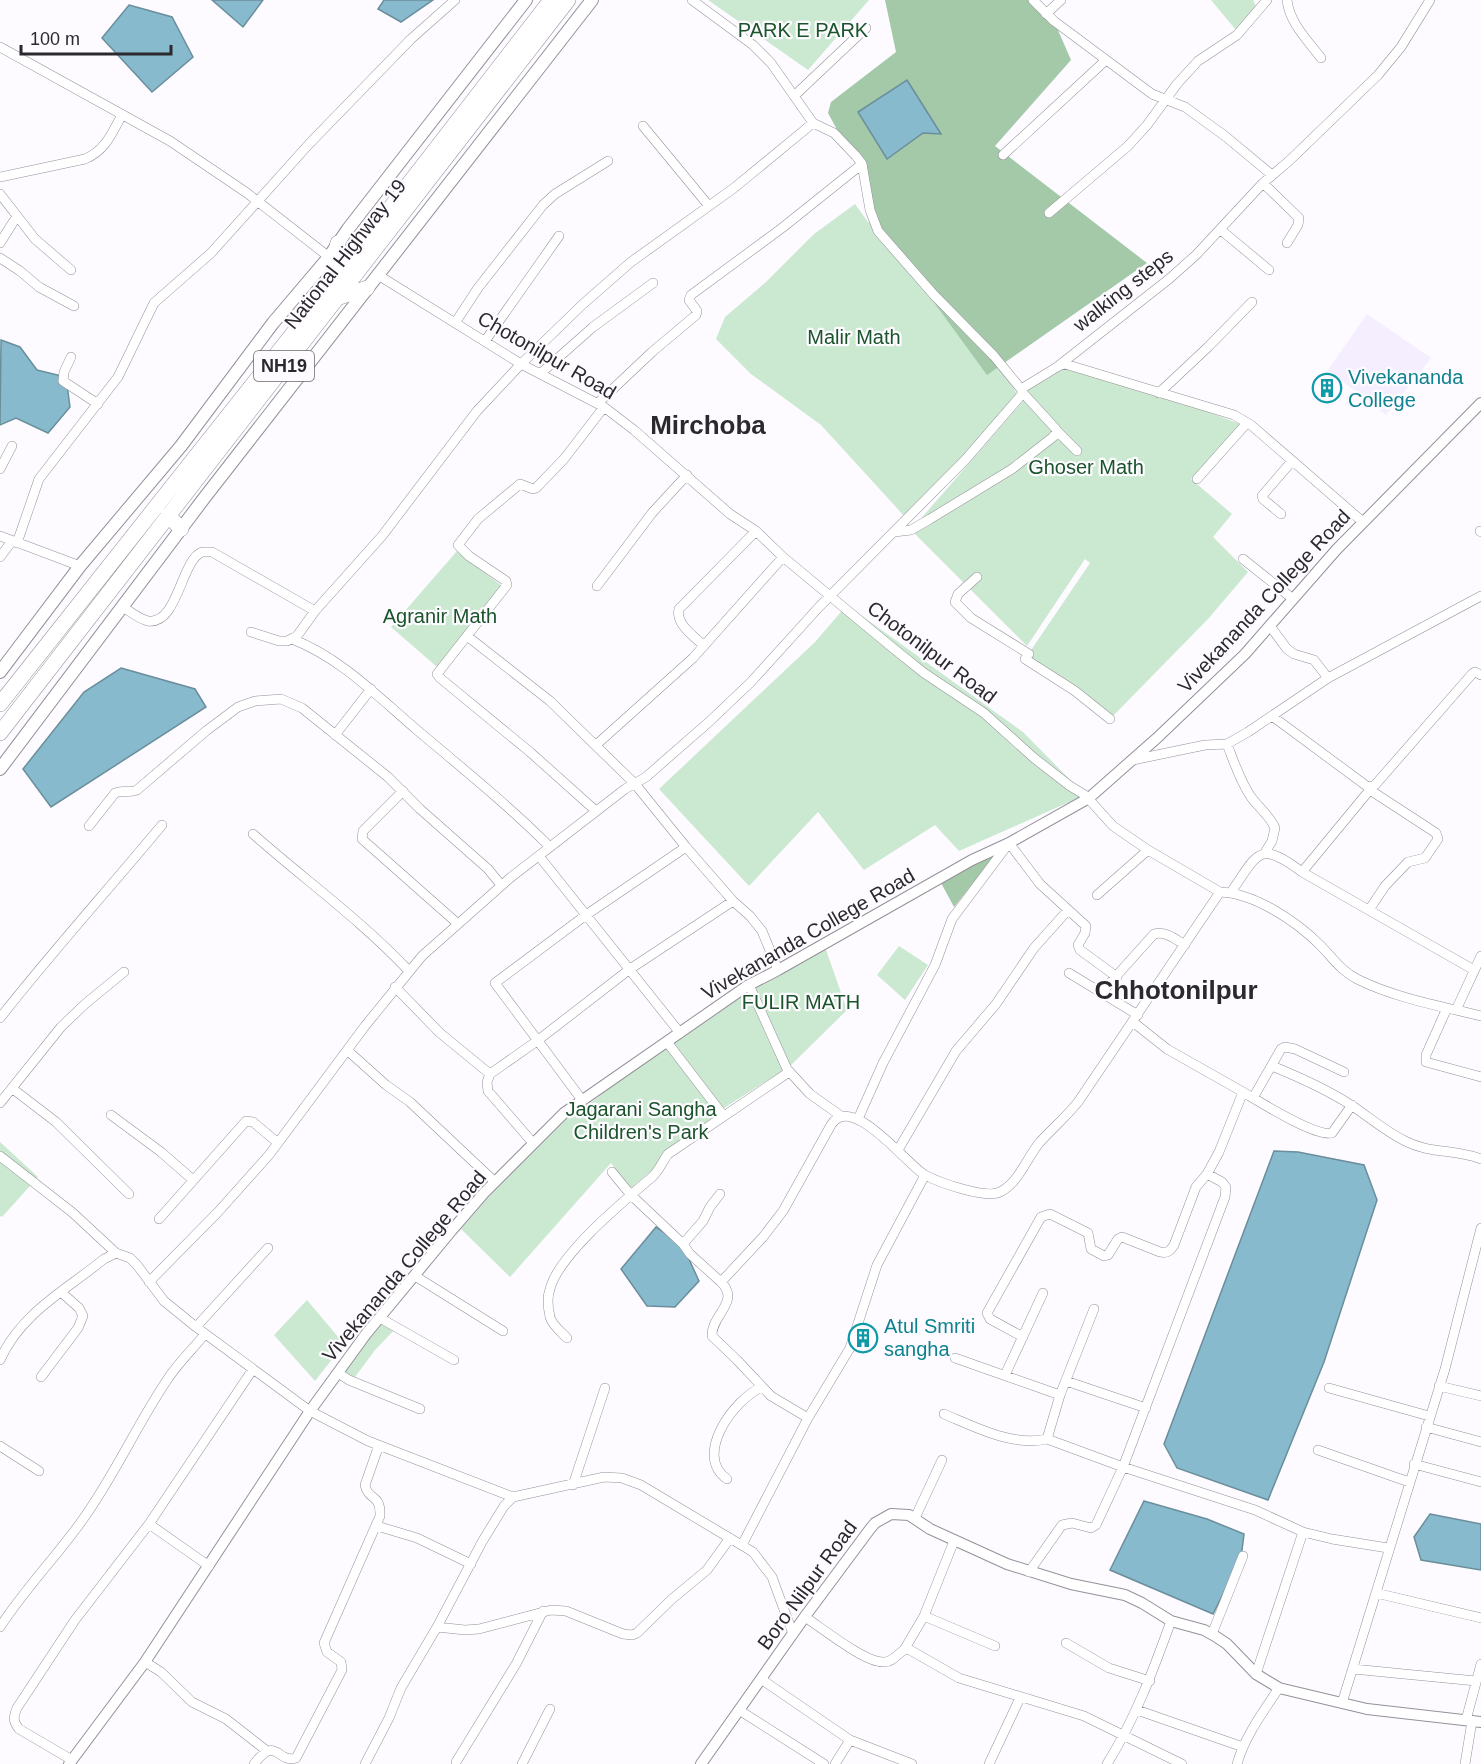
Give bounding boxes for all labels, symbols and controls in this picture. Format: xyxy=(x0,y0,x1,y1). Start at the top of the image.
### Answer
scale bar xyxy=(21,18,171,56)
park label: PARK E PARK xyxy=(738,19,869,41)
text: 100 m xyxy=(30,29,80,49)
street label: National Highway 19 xyxy=(280,175,410,333)
street label: walking steps xyxy=(1068,244,1177,336)
street label: Chotonilpur Road xyxy=(474,307,620,403)
park label: Malir Math xyxy=(807,326,901,348)
road number: NH19 xyxy=(254,351,314,381)
place label: Vivekananda College xyxy=(1348,366,1464,411)
building icon: Vivekananda College xyxy=(1311,372,1343,404)
district label: Mirchoba xyxy=(650,410,766,440)
park label: Ghoser Math xyxy=(1028,456,1144,478)
street label: Vivekananda College Road xyxy=(1173,505,1355,697)
street label: Chotonilpur Road xyxy=(863,596,1001,708)
park label: Agranir Math xyxy=(383,605,497,627)
street label: Vivekananda College Road xyxy=(698,864,918,1004)
district label: Chhotonilpur xyxy=(1094,975,1258,1005)
park label: FULIR MATH xyxy=(742,991,860,1013)
park label: Jagarani Sangha Children's Park xyxy=(565,1098,717,1143)
street label: Vivekananda College Road xyxy=(318,1166,490,1366)
place label: Atul Smriti sangha xyxy=(884,1315,975,1360)
building icon: Atul Smriti sangha xyxy=(847,1322,879,1354)
street label: Boro Nilpur Road xyxy=(753,1516,861,1654)

